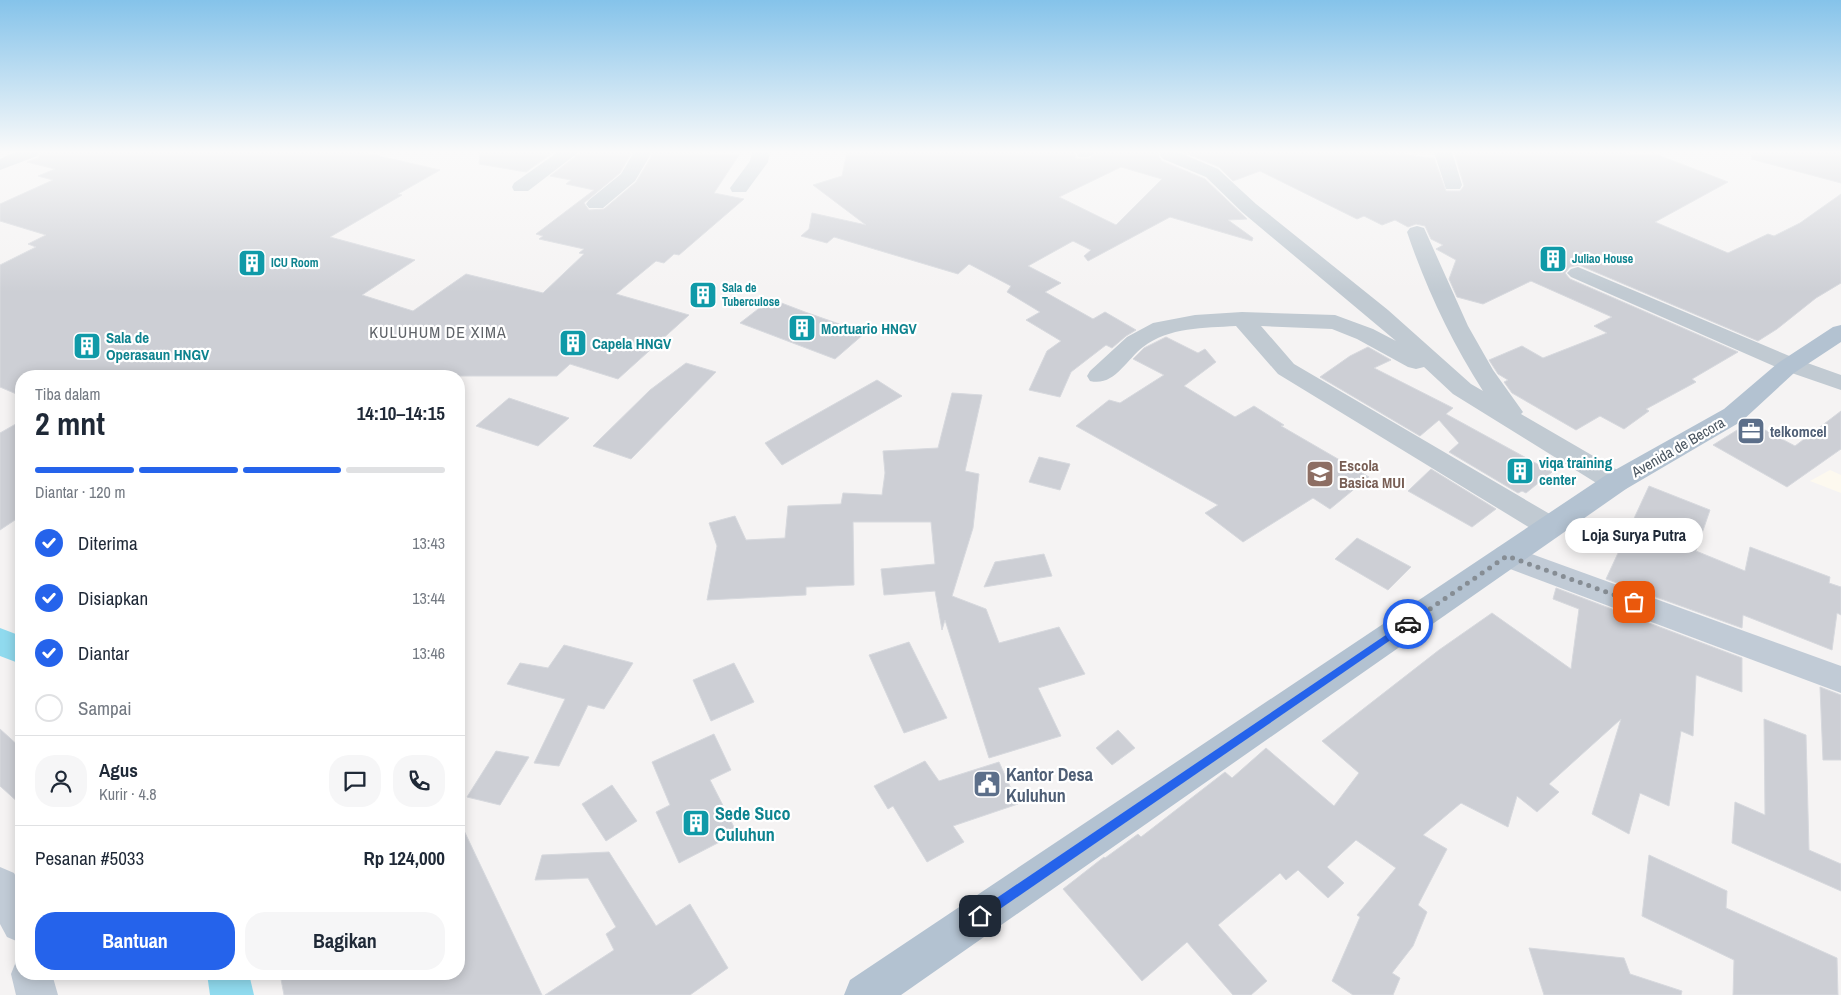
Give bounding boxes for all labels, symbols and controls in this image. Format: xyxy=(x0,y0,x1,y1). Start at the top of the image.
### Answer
building icon: Juliao House xyxy=(1538,244,1568,274)
building icon: ICU Room xyxy=(237,248,267,278)
place label: Juliao House xyxy=(1572,251,1634,267)
place label: ICU Room xyxy=(271,255,319,271)
building icon: Sala de Tuberculose xyxy=(688,280,718,310)
place label: Sala de Tuberculose xyxy=(722,280,780,310)
building icon: Mortuario HNGV xyxy=(787,313,817,343)
place label: Mortuario HNGV xyxy=(821,318,917,339)
district label: KULUHUM DE XIMA xyxy=(369,321,507,343)
place label: Sala de Operasaun HNGV xyxy=(106,327,210,365)
building icon: Capela HNGV xyxy=(558,328,588,358)
building icon: Sala de Operasaun HNGV xyxy=(72,331,102,361)
place label: Capela HNGV xyxy=(592,333,672,354)
text: Tiba dalam xyxy=(35,383,100,405)
text: 14:10–14:15 xyxy=(357,400,445,426)
text: 2 mnt xyxy=(35,402,105,445)
street label: Avenida de Becora xyxy=(1627,412,1729,483)
office icon: telkomcel xyxy=(1736,416,1766,446)
place label: telkomcel xyxy=(1770,421,1827,442)
place label: viqa training center xyxy=(1539,452,1613,490)
place label: Escola Basica MUI xyxy=(1339,455,1405,493)
building icon: viqa training center xyxy=(1505,456,1535,486)
school or university icon: Escola Basica MUI xyxy=(1305,459,1335,489)
text: Diantar · 120 m xyxy=(35,481,125,503)
callout: Loja Surya Putra xyxy=(1565,517,1703,552)
text: Loja Surya Putra xyxy=(1582,524,1686,546)
icon: check xyxy=(35,529,63,557)
text: Diterima xyxy=(78,530,138,556)
text: 13:43 xyxy=(412,532,445,554)
pin xyxy=(1613,581,1655,623)
icon: check xyxy=(35,584,63,612)
text: Disiapkan xyxy=(78,585,148,611)
text: 13:44 xyxy=(412,587,445,609)
icon: bag xyxy=(1620,588,1648,616)
courier xyxy=(1383,599,1433,649)
icon: car xyxy=(1394,610,1422,638)
icon: check xyxy=(35,639,63,667)
text: Diantar xyxy=(78,640,129,666)
text: 13:46 xyxy=(412,642,445,664)
text: Sampai xyxy=(78,695,132,721)
button: person xyxy=(35,755,87,807)
button: chat xyxy=(329,755,381,807)
button: phone xyxy=(393,755,445,807)
text: Agus xyxy=(99,757,138,783)
place label: Kantor Desa Kuluhun xyxy=(1006,762,1094,808)
public building icon: Kantor Desa Kuluhun xyxy=(972,769,1002,799)
text: Kurir · 4.8 xyxy=(99,783,157,805)
place label: Sede Suco Culuhun xyxy=(715,801,790,847)
building icon: Sede Suco Culuhun xyxy=(681,808,711,838)
text: Pesanan #5033 xyxy=(35,845,144,871)
text: Rp 124,000 xyxy=(364,845,445,871)
pin xyxy=(959,895,1001,937)
icon: home xyxy=(966,902,994,930)
button: Bantuan xyxy=(35,912,235,970)
button: Bagikan xyxy=(245,912,445,970)

